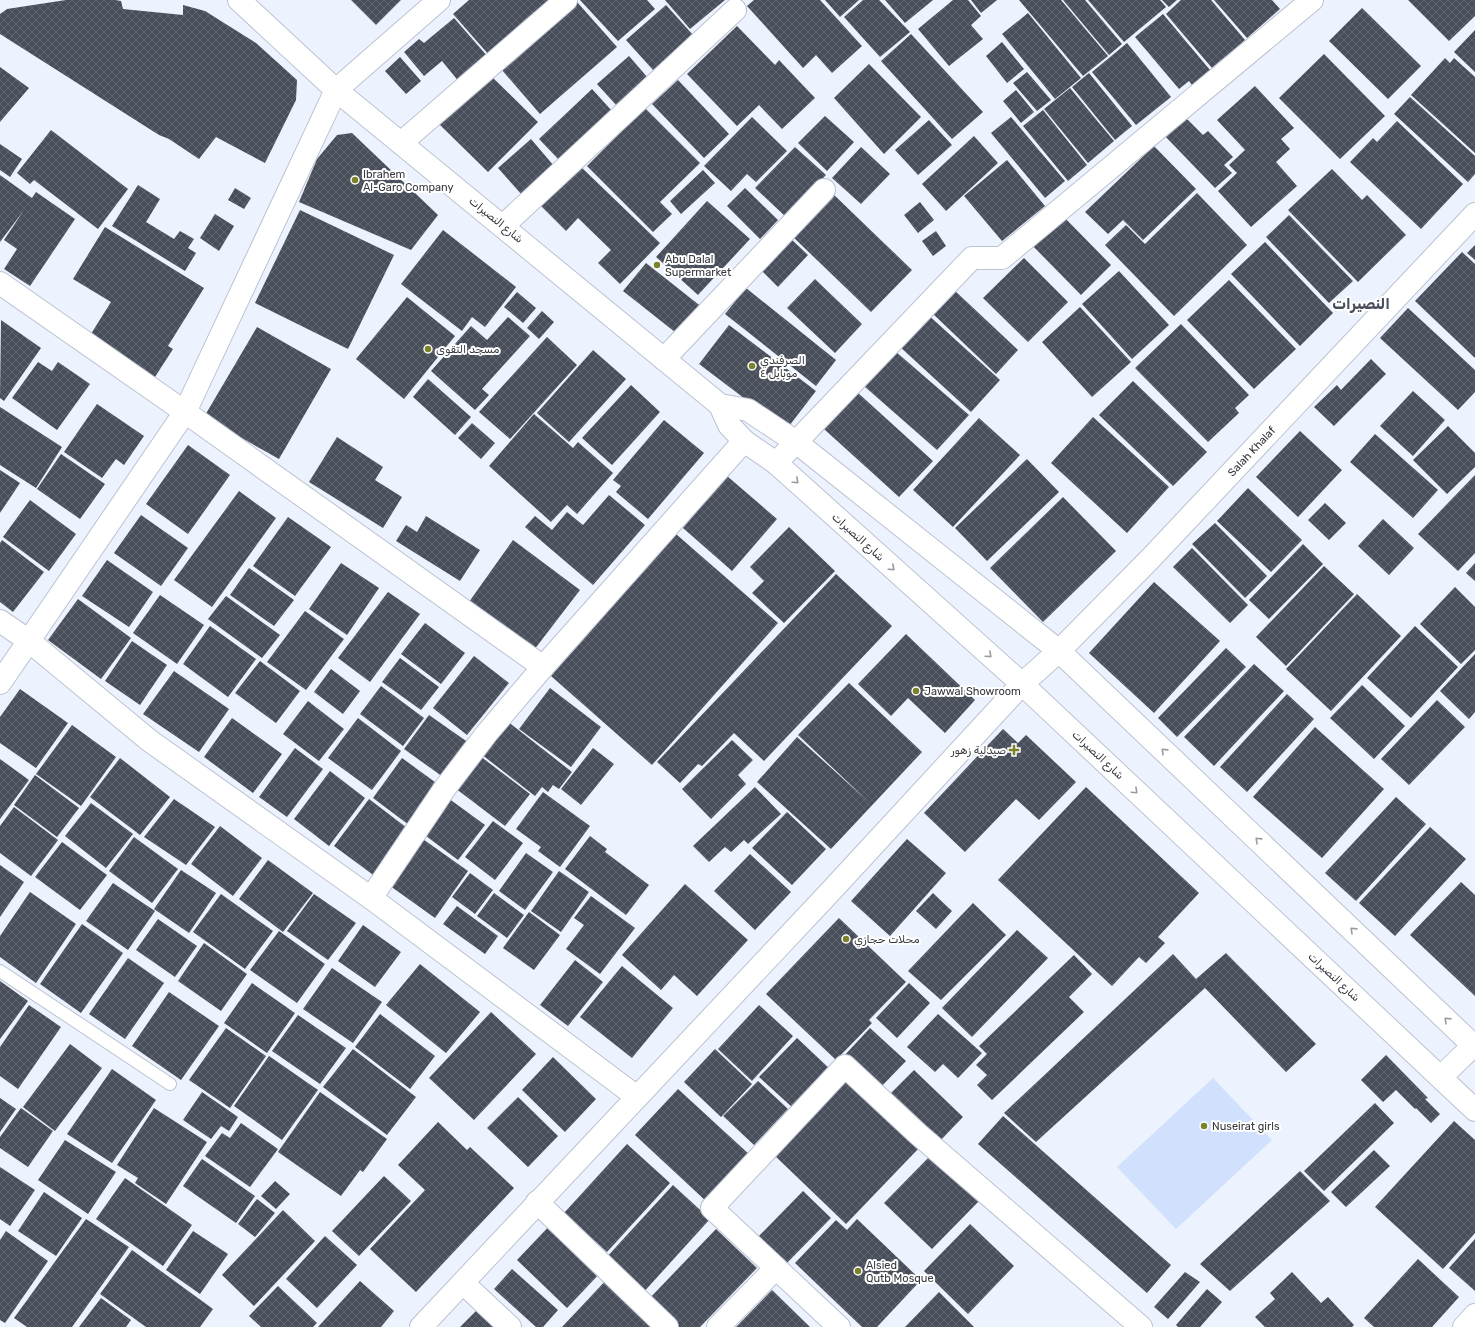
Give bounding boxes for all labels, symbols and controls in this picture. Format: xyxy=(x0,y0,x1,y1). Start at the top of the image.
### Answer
place label: Ibrahem Al-Garo Company xyxy=(363,168,454,194)
marker: Ibrahem Al-Garo Company xyxy=(350,175,360,185)
street label: شارع النصيرات xyxy=(465,194,526,247)
place label: Abu Dalal Supermarket xyxy=(665,253,732,279)
marker: Abu Dalal Supermarket xyxy=(652,260,662,270)
district label: النصيرات xyxy=(1332,295,1390,313)
place label: مسجد التقوى xyxy=(436,343,499,357)
marker: مسجد التقوى xyxy=(423,344,433,354)
place label: الصرفندي موبايل ٤ xyxy=(760,354,805,381)
marker: الصرفندي موبايل ٤ xyxy=(747,361,757,371)
street label: Salah Khalaf xyxy=(1225,423,1278,479)
one-way arrow xyxy=(791,476,798,483)
street label: شارع النصيرات xyxy=(828,510,887,565)
one-way arrow xyxy=(888,563,895,570)
one-way arrow xyxy=(984,650,992,657)
place label: Jawwal Showroom xyxy=(924,685,1021,698)
marker: Jawwal Showroom xyxy=(911,686,921,696)
street label: شارع النصيرات xyxy=(1068,728,1126,784)
place label: صيدلية زهور xyxy=(950,744,1006,758)
marker: صيدلية زهور xyxy=(1009,745,1019,755)
one-way arrow xyxy=(1161,748,1169,756)
one-way arrow xyxy=(1130,786,1138,794)
one-way arrow xyxy=(1255,838,1263,845)
one-way arrow xyxy=(1350,928,1357,935)
place label: محلات حجازي xyxy=(854,933,920,947)
marker: محلات حجازي xyxy=(841,934,851,944)
street label: شارع النصيرات xyxy=(1304,950,1362,1006)
one-way arrow xyxy=(1444,1017,1452,1024)
place label: Nuseirat girls xyxy=(1212,1120,1280,1133)
marker: Nuseirat girls xyxy=(1199,1121,1209,1131)
place label: Alsied Qutb Mosque xyxy=(866,1259,934,1285)
marker: Alsied Qutb Mosque xyxy=(853,1266,863,1276)

